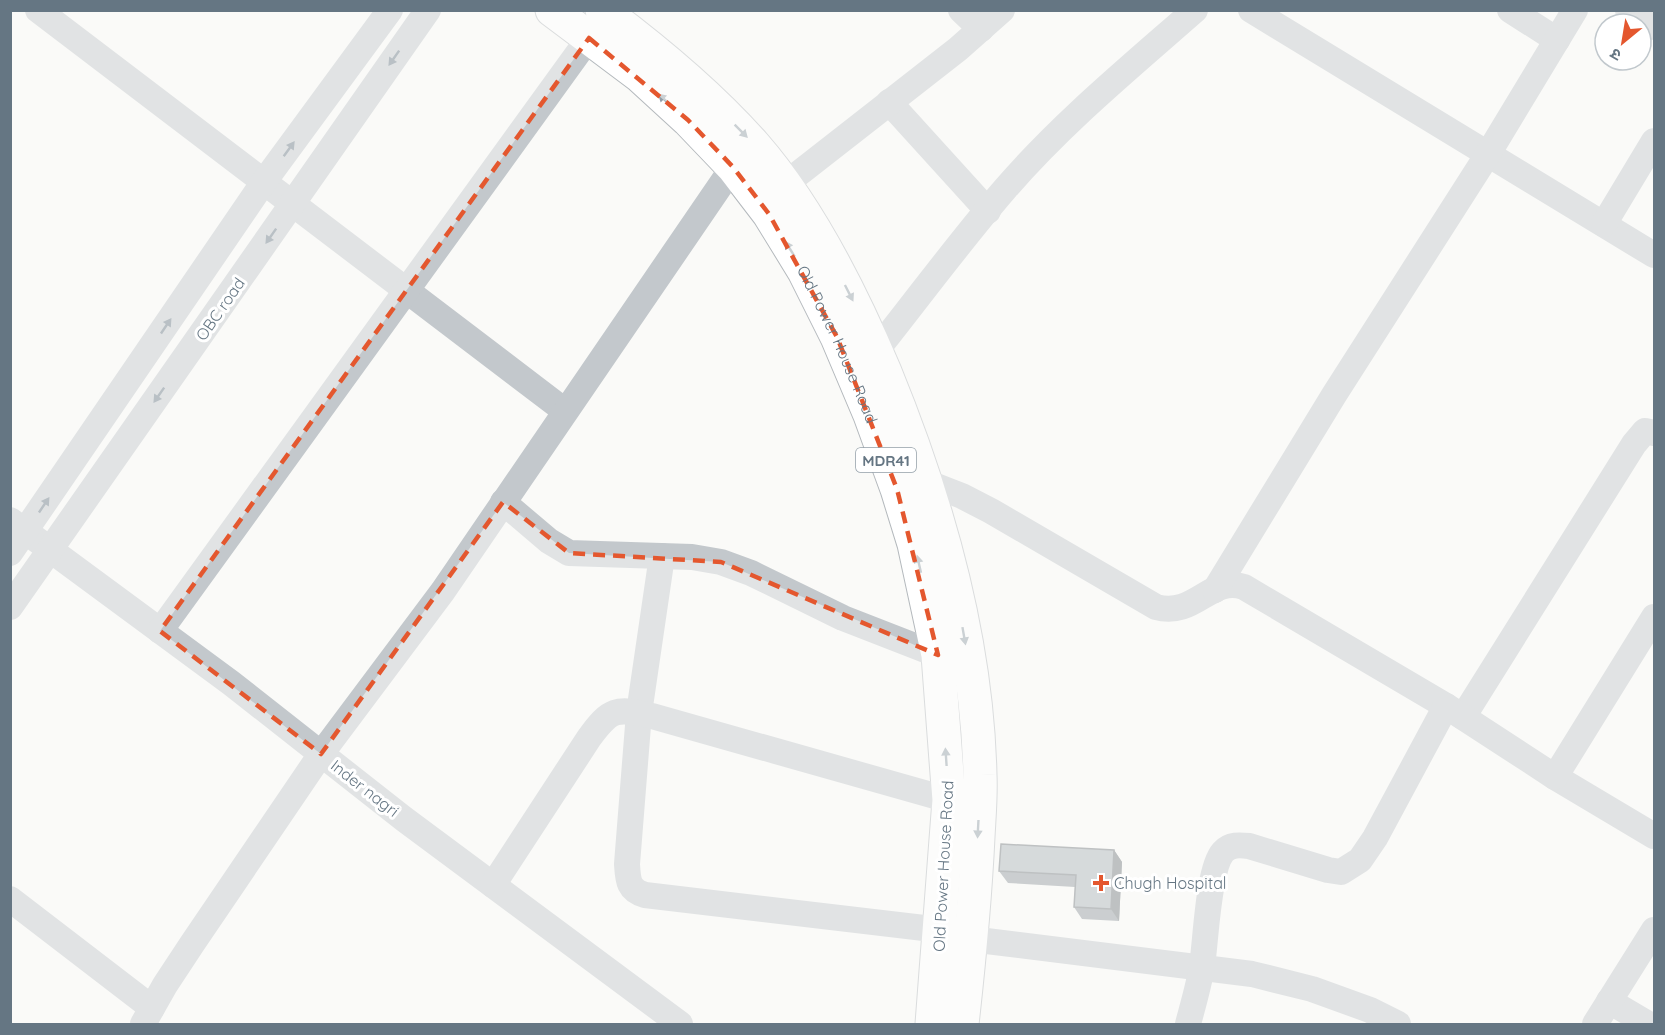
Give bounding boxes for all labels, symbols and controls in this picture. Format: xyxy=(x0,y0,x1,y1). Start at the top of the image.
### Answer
north arrow xyxy=(1593,12,1653,72)
text: उ xyxy=(1606,44,1625,66)
one-way arrow xyxy=(388,50,400,66)
one-way arrow xyxy=(658,93,673,107)
one-way arrow xyxy=(733,124,747,138)
one-way arrow xyxy=(282,141,294,156)
one-way arrow xyxy=(265,227,277,243)
one-way arrow xyxy=(785,240,796,257)
street label: Old Power House Road xyxy=(793,262,882,426)
street label: OBC road xyxy=(191,274,249,344)
one-way arrow xyxy=(844,284,854,301)
one-way arrow xyxy=(160,318,171,334)
one-way arrow xyxy=(153,387,165,403)
road number: MDR41 xyxy=(856,448,916,472)
one-way arrow xyxy=(38,497,50,513)
one-way arrow xyxy=(913,555,923,573)
one-way arrow xyxy=(960,626,969,645)
one-way arrow xyxy=(941,747,951,766)
street label: Inder nagri xyxy=(327,755,403,821)
street label: Old Power House Road xyxy=(929,780,957,952)
one-way arrow xyxy=(973,820,982,839)
place label: Chugh Hospital xyxy=(1114,873,1227,893)
marker: Chugh Hospital xyxy=(1092,874,1110,892)

